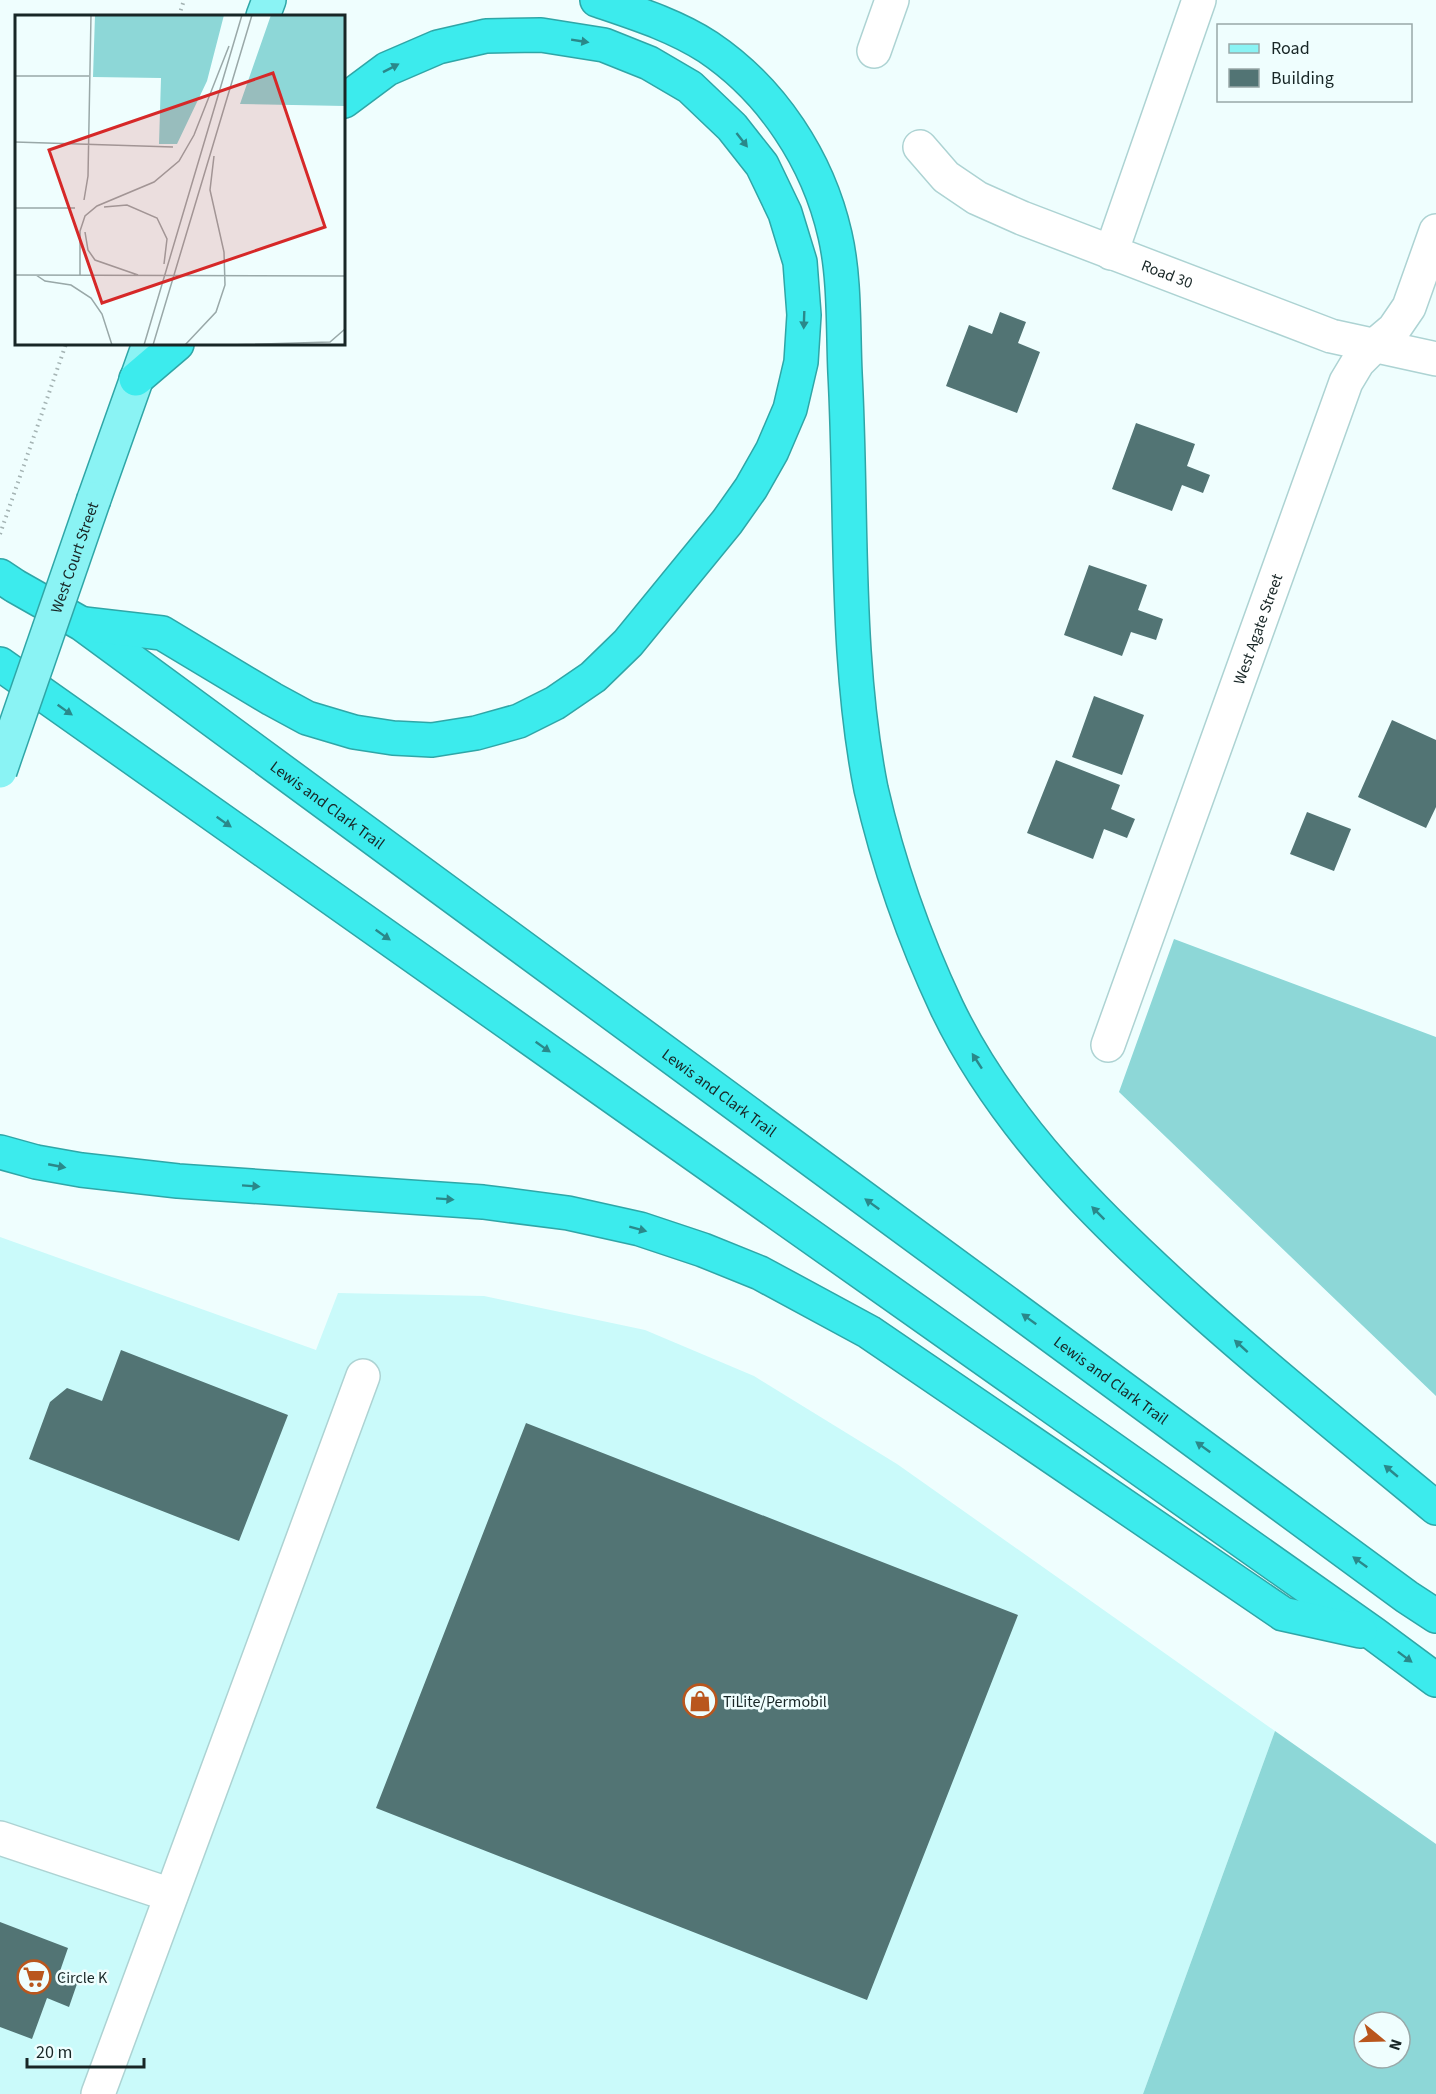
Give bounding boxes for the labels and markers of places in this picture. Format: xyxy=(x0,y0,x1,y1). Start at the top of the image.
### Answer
shop icon: TiLite/Permobil xyxy=(682,1683,718,1719)
place label: TiLite/Permobil xyxy=(723,1691,827,1713)
supermarket icon: Circle K xyxy=(16,1959,52,1995)
place label: Circle K xyxy=(57,1967,108,1989)

